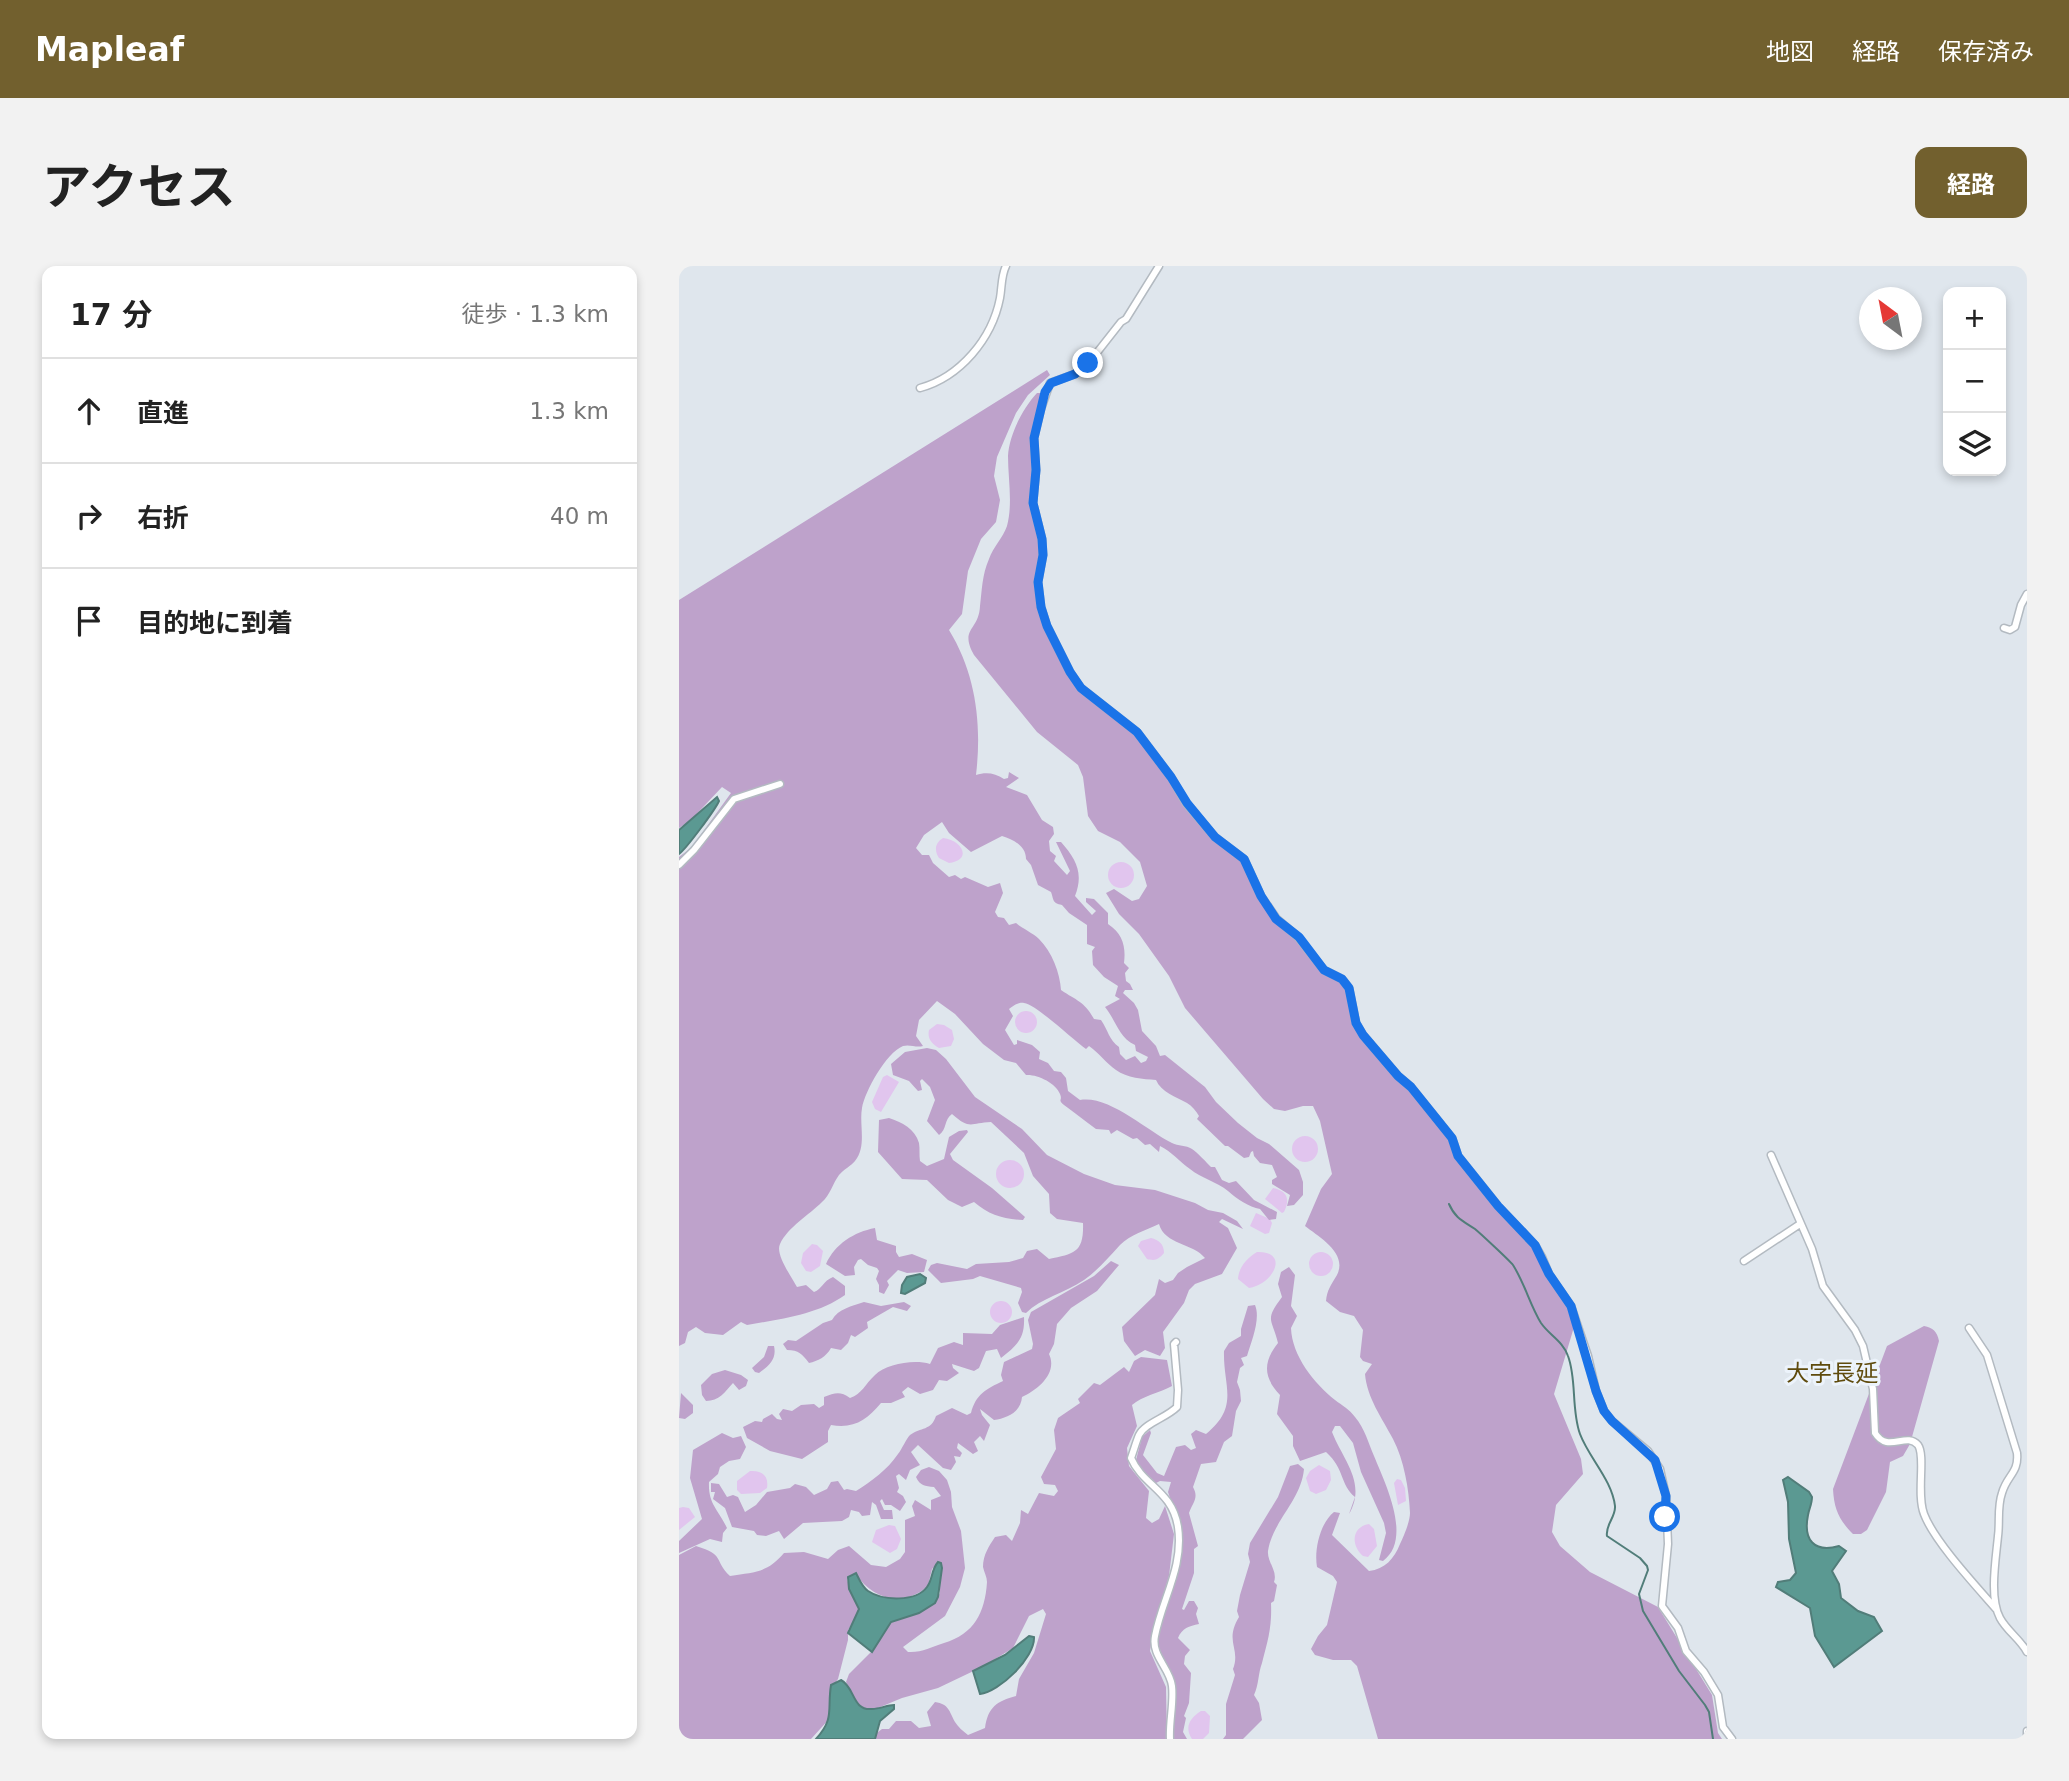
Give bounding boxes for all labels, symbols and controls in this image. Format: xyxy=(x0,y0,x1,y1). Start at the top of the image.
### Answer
text: Mapleaf xyxy=(35,30,184,69)
text: 地図 xyxy=(1766,38,1814,66)
text: 経路 xyxy=(1852,38,1900,66)
text: 保存済み xyxy=(1938,38,2034,66)
button: 経路 xyxy=(1915,147,2027,218)
text: アクセス xyxy=(42,159,236,216)
north arrow xyxy=(1859,287,1922,350)
map controls xyxy=(1943,287,2006,476)
button: + xyxy=(1943,287,2006,350)
text: 17 分 xyxy=(70,297,152,332)
text: 徒歩 · 1.3 km xyxy=(461,301,609,327)
route end xyxy=(1072,347,1103,378)
button: − xyxy=(1943,350,2006,413)
icon: ahead xyxy=(70,392,108,430)
text: 直進 xyxy=(137,398,189,428)
text: 1.3 km xyxy=(529,398,609,424)
button: layers xyxy=(1943,413,2006,476)
icon: right xyxy=(70,497,108,535)
text: 右折 xyxy=(137,503,189,533)
text: 40 m xyxy=(550,503,609,529)
icon: arrive xyxy=(70,602,108,640)
text: 目的地に到着 xyxy=(137,608,293,638)
district label: 大字長延 xyxy=(1786,1360,1878,1386)
route start xyxy=(1649,1501,1680,1532)

